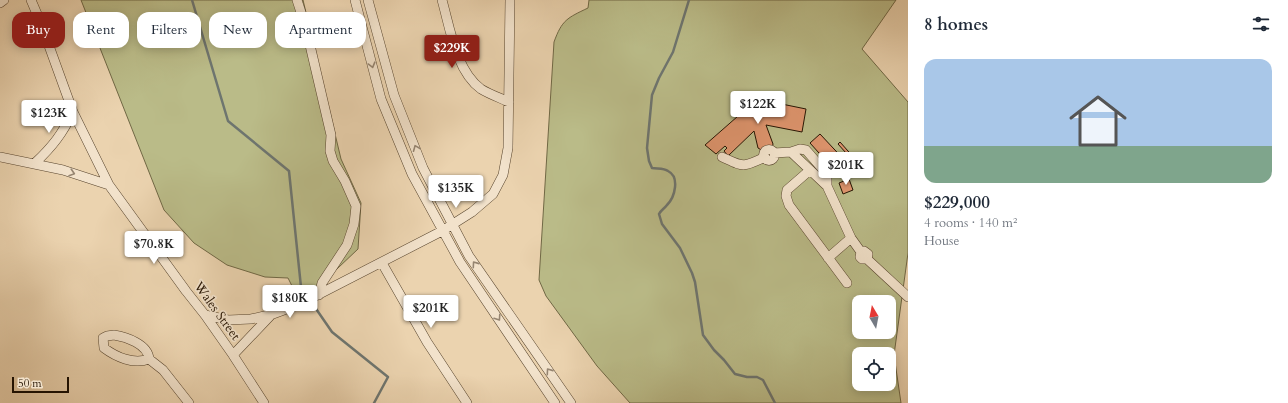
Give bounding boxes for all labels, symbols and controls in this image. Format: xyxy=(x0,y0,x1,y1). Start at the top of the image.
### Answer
chip: Buy xyxy=(12,12,65,48)
chip: Rent xyxy=(73,12,129,48)
chip: Filters xyxy=(137,12,201,48)
chip: New xyxy=(209,12,267,48)
chip: Apartment xyxy=(275,12,366,48)
text: 8 homes xyxy=(924,13,988,36)
icon: filters xyxy=(1250,13,1272,35)
pin: $229K xyxy=(424,35,480,69)
text: $229K xyxy=(433,39,471,57)
one-way arrow xyxy=(367,61,376,68)
icon: home xyxy=(1062,85,1134,157)
pin: $122K xyxy=(730,91,786,125)
text: $122K xyxy=(739,95,777,113)
pin: $123K xyxy=(21,100,77,134)
text: $123K xyxy=(30,104,68,122)
one-way arrow xyxy=(412,145,420,152)
pin: $201K xyxy=(818,152,874,186)
text: $201K xyxy=(827,156,865,174)
one-way arrow xyxy=(68,168,75,177)
pin: $135K xyxy=(428,175,484,209)
text: $135K xyxy=(437,179,475,197)
text: $229,000 xyxy=(924,191,990,214)
text: 4 rooms · 140 m² xyxy=(924,214,1017,232)
pin: $70.8K xyxy=(121,231,187,265)
text: House xyxy=(924,232,959,250)
text: $70.8K xyxy=(134,235,174,253)
one-way arrow xyxy=(473,261,480,268)
street label: Wales Street xyxy=(189,277,244,344)
pin: $180K xyxy=(262,285,318,319)
text: $180K xyxy=(271,289,309,307)
pin: $201K xyxy=(403,295,459,329)
north arrow xyxy=(852,295,896,339)
map controls xyxy=(852,295,896,391)
text: $201K xyxy=(412,299,450,317)
one-way arrow xyxy=(493,313,500,320)
button: locate xyxy=(852,347,896,391)
one-way arrow xyxy=(547,368,554,375)
scale bar xyxy=(12,375,69,394)
text: 50 m xyxy=(18,376,42,391)

